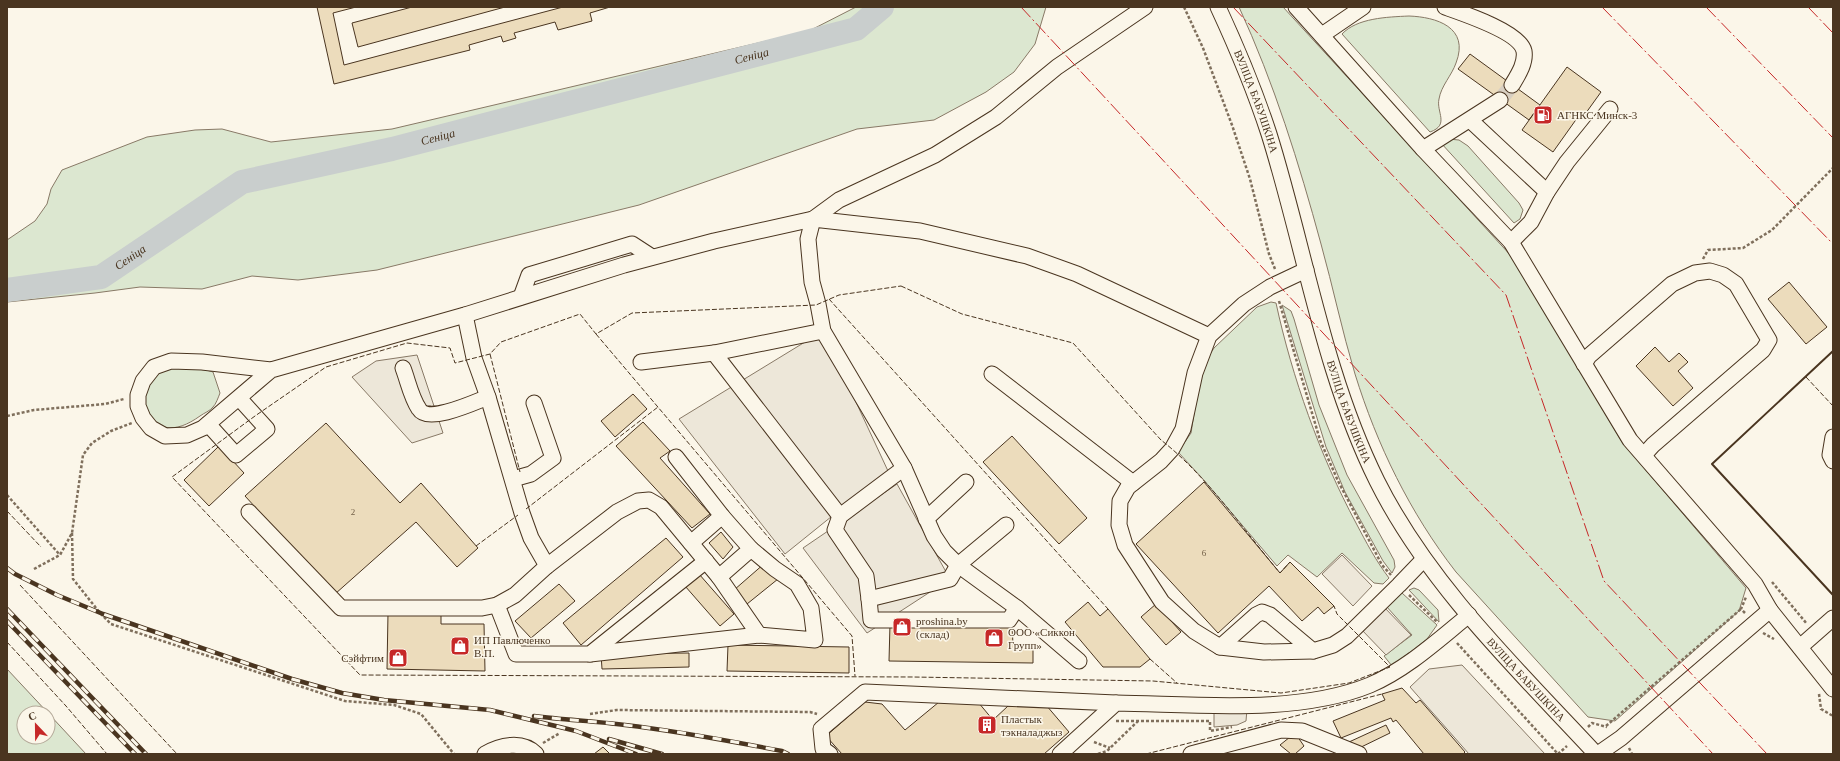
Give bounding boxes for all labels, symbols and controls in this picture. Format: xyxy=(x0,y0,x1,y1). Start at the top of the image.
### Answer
water label: Сеніца xyxy=(733,45,770,67)
street label: ВУЛІЦА БАБУШКІНА xyxy=(1232,48,1280,154)
fuel station icon: АГНКС Минск-3 xyxy=(1532,104,1554,126)
place label: АГНКС Минск-3 xyxy=(1557,109,1638,121)
water label: Сеніца xyxy=(419,126,457,148)
water label: Сеніца xyxy=(112,242,148,273)
street label: ВУЛІЦА БАБУШКІНА xyxy=(1325,359,1374,465)
house number: 2 xyxy=(351,507,355,517)
house number: 6 xyxy=(1202,548,1207,558)
place label: рroshina.by (склад) xyxy=(916,615,968,641)
shop icon: рroshina.by (склад) xyxy=(891,616,913,638)
place label: ООО «Сиккон Групп» xyxy=(1008,626,1075,651)
shop icon: ООО «Сиккон Групп» xyxy=(983,627,1005,649)
place label: ИП Павлюченко В.П. xyxy=(474,634,551,659)
shop icon: ИП Павлюченко В.П. xyxy=(449,635,471,657)
street label: ВУЛІЦА БАБУШКІНА xyxy=(1485,635,1568,723)
shop icon: Сэйфтим xyxy=(387,647,409,669)
place label: Сэйфтим xyxy=(341,652,384,664)
north arrow xyxy=(16,705,56,745)
text: С xyxy=(26,709,38,723)
place label: Пластык тэкналаджыз xyxy=(1001,713,1062,738)
building icon: Пластык тэкналаджыз xyxy=(976,714,998,736)

